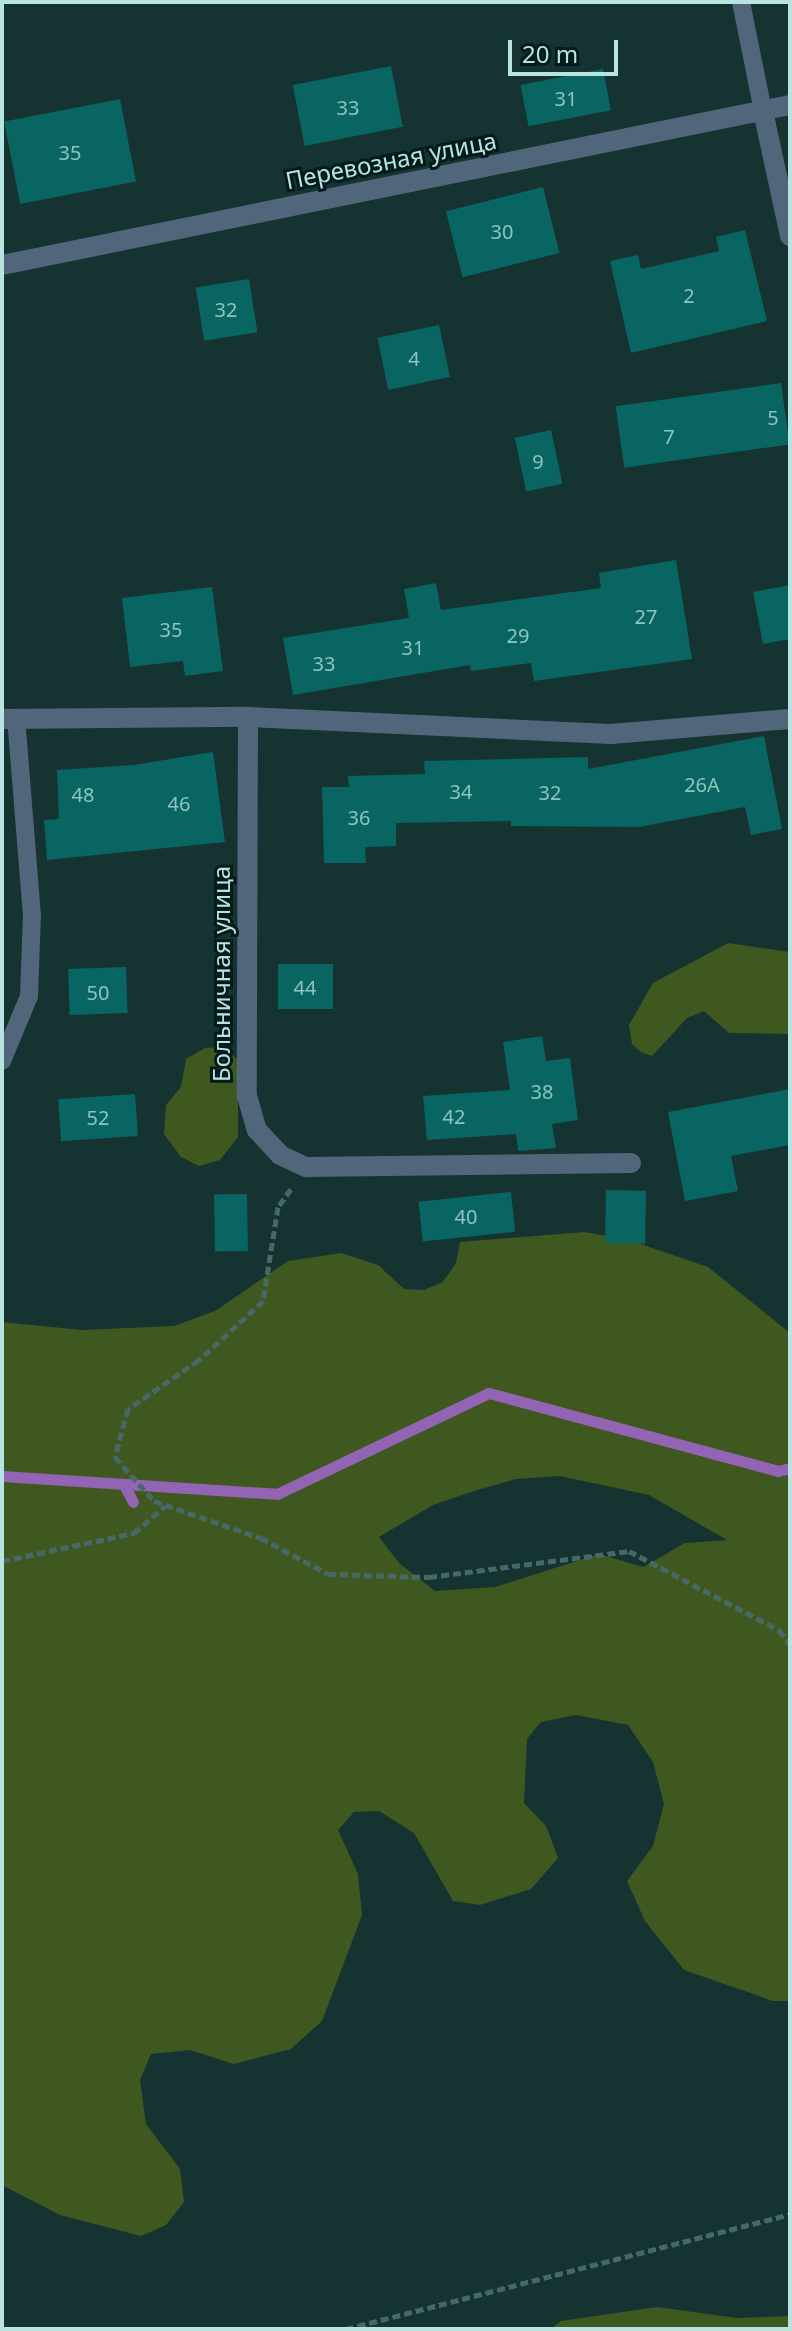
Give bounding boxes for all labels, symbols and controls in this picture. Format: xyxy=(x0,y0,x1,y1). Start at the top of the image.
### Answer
scale bar xyxy=(512,24,622,74)
text: 20 m xyxy=(522,37,578,70)
house number: 31 xyxy=(555,86,577,110)
house number: 33 xyxy=(337,95,359,119)
street label: Перевозная улица xyxy=(283,125,499,195)
house number: 35 xyxy=(59,140,81,164)
house number: 30 xyxy=(491,219,513,243)
house number: 2 xyxy=(683,283,695,307)
house number: 32 xyxy=(215,297,237,321)
house number: 4 xyxy=(408,346,420,370)
house number: 5 xyxy=(767,405,779,429)
house number: 7 xyxy=(663,424,675,448)
house number: 9 xyxy=(532,449,544,473)
house number: 27 xyxy=(635,604,657,628)
house number: 35 xyxy=(160,617,182,641)
house number: 29 xyxy=(507,623,529,647)
house number: 31 xyxy=(402,635,424,659)
house number: 33 xyxy=(313,651,335,675)
house number: 26А xyxy=(684,772,720,796)
house number: 34 xyxy=(450,779,472,803)
house number: 32 xyxy=(539,780,561,804)
house number: 48 xyxy=(72,782,94,806)
house number: 46 xyxy=(168,791,190,815)
house number: 36 xyxy=(348,805,370,829)
street label: Больничная улица xyxy=(207,866,235,1082)
house number: 44 xyxy=(294,975,316,999)
house number: 50 xyxy=(87,980,109,1004)
house number: 38 xyxy=(531,1079,553,1103)
house number: 42 xyxy=(443,1104,465,1128)
house number: 52 xyxy=(87,1105,109,1129)
house number: 40 xyxy=(455,1204,477,1228)

